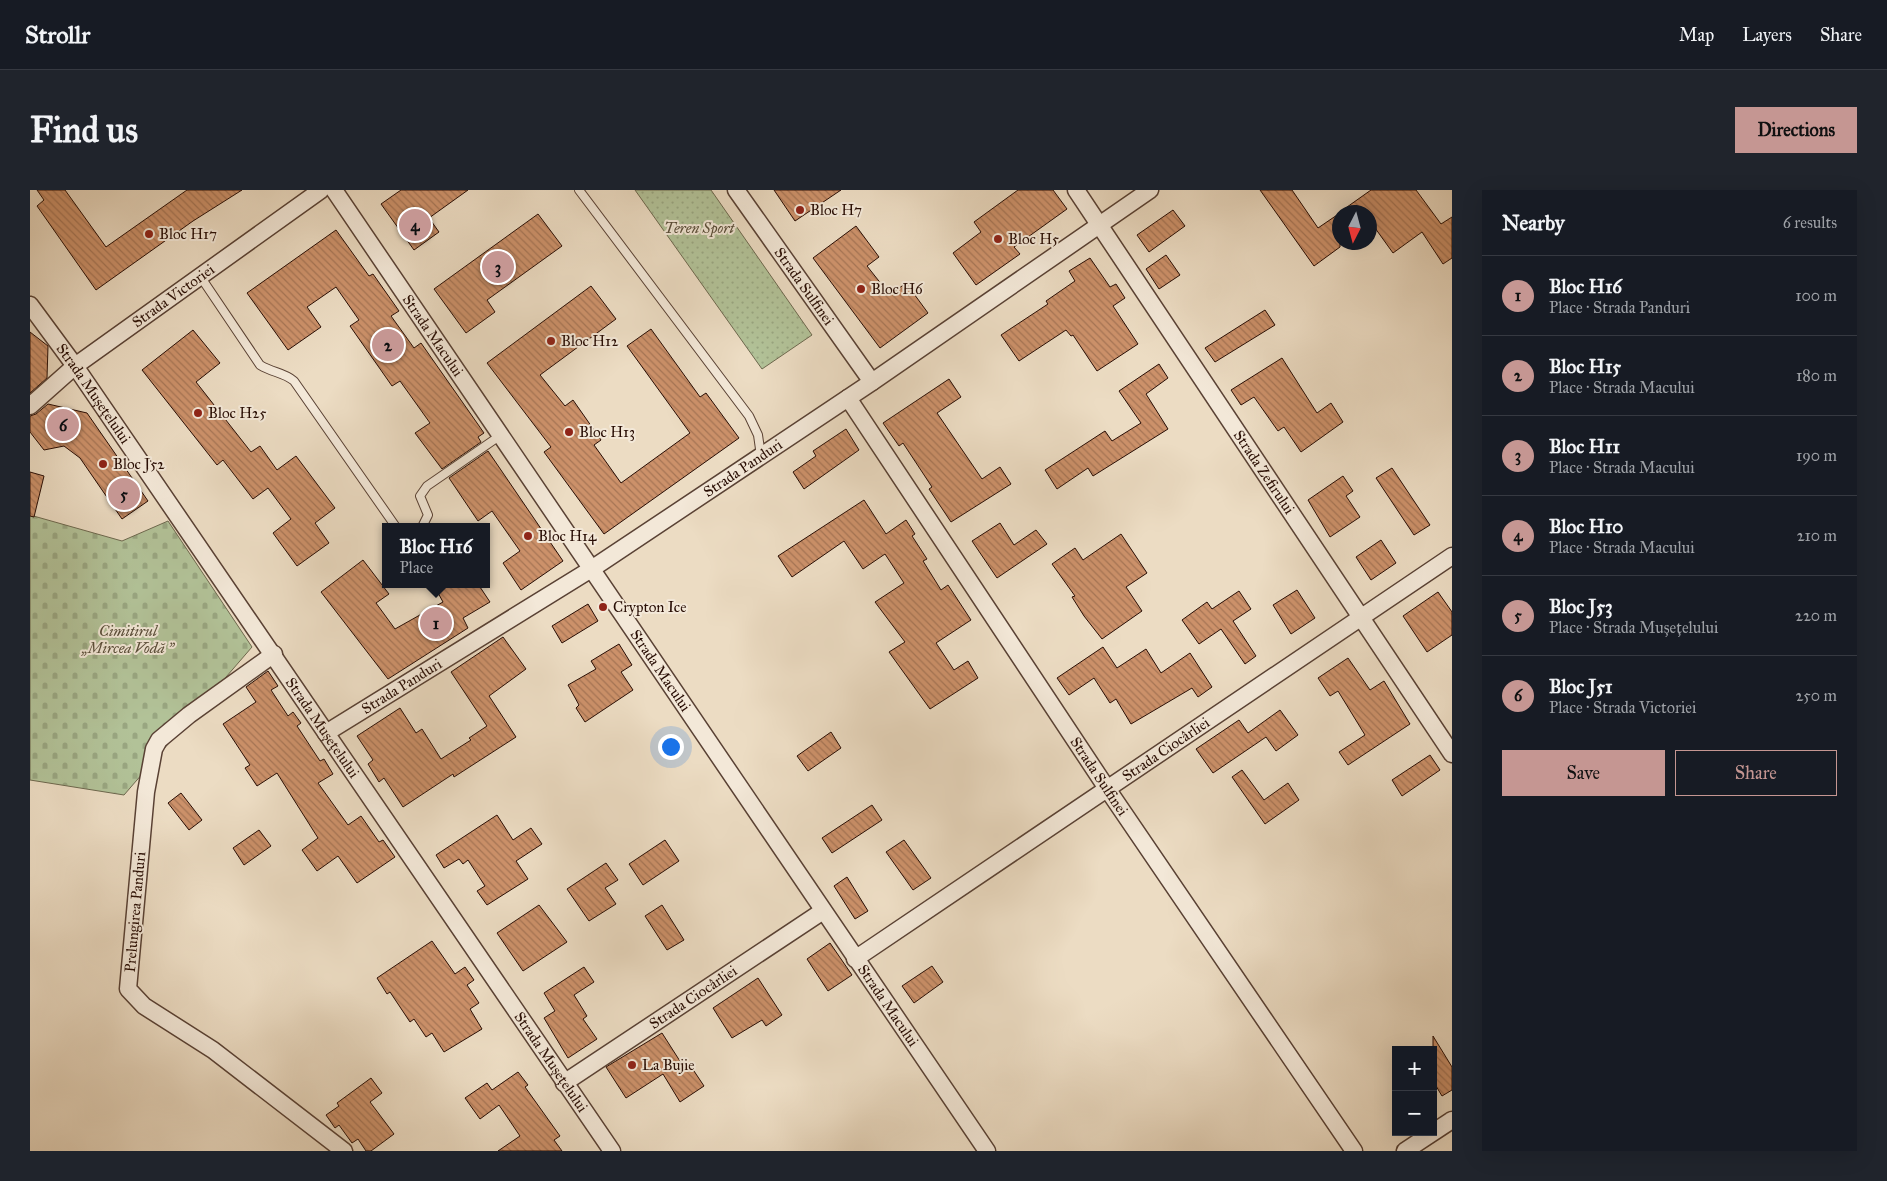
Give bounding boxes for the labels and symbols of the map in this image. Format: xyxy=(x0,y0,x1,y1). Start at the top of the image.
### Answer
place label: Bloc H7 xyxy=(810,201,862,219)
marker: Bloc H7 xyxy=(794,204,806,216)
north arrow xyxy=(1332,205,1377,250)
pin: 4 xyxy=(399,206,431,244)
park label: Teren Sport xyxy=(664,219,735,238)
place label: Bloc H17 xyxy=(159,225,217,243)
marker: Bloc H17 xyxy=(143,228,155,240)
place label: Bloc H5 xyxy=(1008,230,1059,248)
marker: Bloc H5 xyxy=(992,233,1004,245)
street label: Strada Sulfinei xyxy=(771,244,838,329)
pin: 3 xyxy=(482,248,514,286)
street label: Strada Victoriei xyxy=(129,260,218,331)
place label: Bloc H6 xyxy=(871,280,924,298)
marker: Bloc H6 xyxy=(855,283,867,295)
street label: Strada Macului xyxy=(399,291,467,380)
pin: 2 xyxy=(372,326,404,364)
place label: Bloc H12 xyxy=(561,332,619,350)
marker: Bloc H12 xyxy=(545,335,557,347)
street label: Strada Mușețelului xyxy=(53,340,134,447)
place label: Bloc H25 xyxy=(208,404,266,422)
pin: 6 xyxy=(47,406,79,444)
marker: Bloc H25 xyxy=(192,407,204,419)
place label: Bloc H13 xyxy=(579,423,635,441)
marker: Bloc H13 xyxy=(563,426,575,438)
street label: Strada Zefirului xyxy=(1230,427,1298,517)
street label: Strada Panduri xyxy=(700,435,786,501)
place label: Bloc J52 xyxy=(113,455,165,474)
marker: Bloc J52 xyxy=(97,458,109,470)
pin: 5 xyxy=(108,475,140,513)
place label: Bloc H14 xyxy=(538,527,597,545)
marker: Bloc H14 xyxy=(522,530,534,542)
place label: Crypton Ice xyxy=(613,598,686,616)
marker: Crypton Ice xyxy=(597,601,609,613)
pin: 1 xyxy=(420,604,452,642)
park label: Cimitirul „Mircea Vodă " xyxy=(81,622,176,657)
street label: Strada Macului xyxy=(626,626,695,715)
street label: Strada Panduri xyxy=(358,655,445,718)
street label: Strada Mușețelului xyxy=(282,674,363,781)
street label: Strada Ciocârliei xyxy=(1119,713,1213,785)
street label: Strada Sulfinei xyxy=(1066,733,1132,819)
your location xyxy=(658,734,684,760)
street label: Prelungirea Panduri xyxy=(121,851,149,973)
street label: Strada Macului xyxy=(854,961,922,1050)
street label: Strada Ciocârliei xyxy=(646,962,740,1033)
street label: Strada Mușețelului xyxy=(510,1008,592,1116)
place label: La Bujie xyxy=(642,1056,695,1074)
marker: La Bujie xyxy=(626,1059,638,1071)

